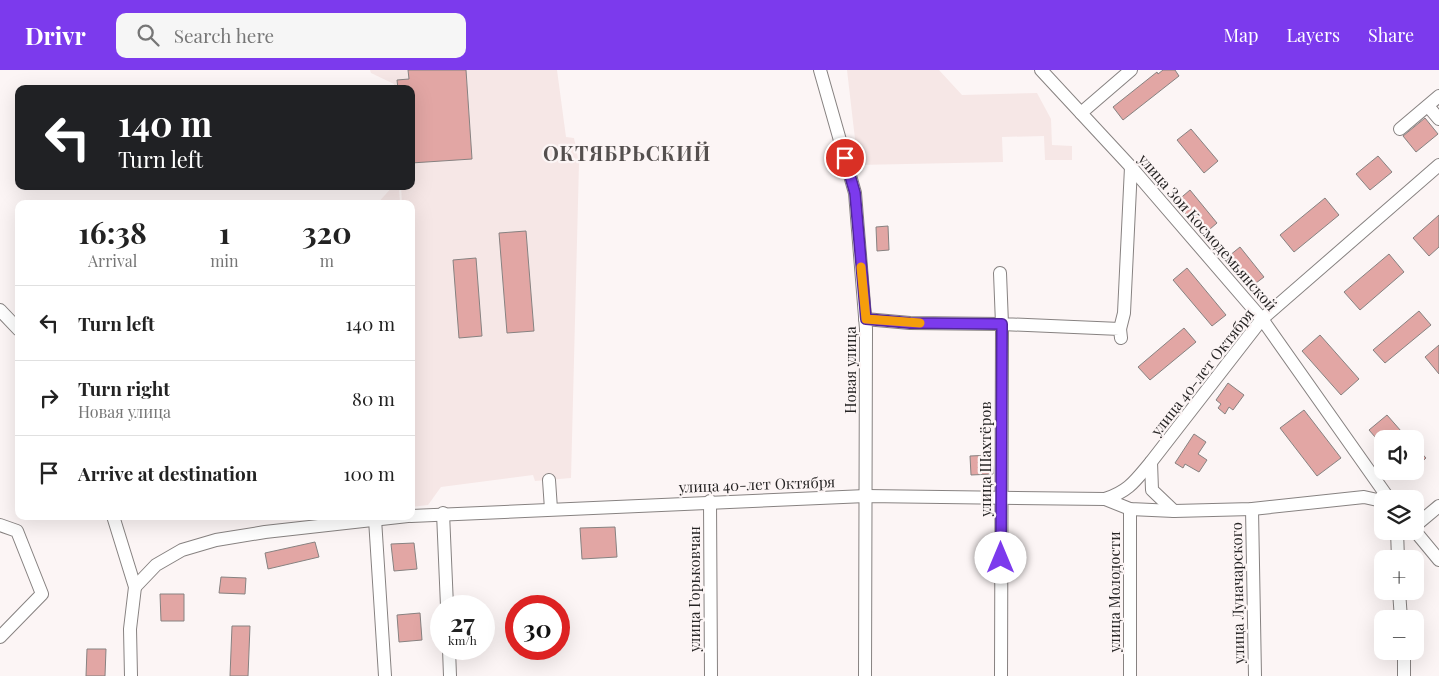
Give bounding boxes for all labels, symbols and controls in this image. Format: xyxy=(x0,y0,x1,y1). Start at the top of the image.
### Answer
search box xyxy=(116,13,466,58)
text: Drivr xyxy=(25,19,86,51)
icon: search xyxy=(134,21,162,49)
text: Search here xyxy=(174,22,274,48)
text: Map xyxy=(1223,23,1258,47)
text: Layers xyxy=(1286,23,1340,47)
text: Share xyxy=(1368,23,1414,47)
text: 140 m xyxy=(118,99,212,146)
icon: left xyxy=(35,105,100,170)
pin xyxy=(824,137,866,179)
district label: ОКТЯБРЬСКИЙ xyxy=(543,139,711,166)
text: Turn left xyxy=(118,144,203,174)
icon: arrive xyxy=(831,144,859,172)
street label: улица Зои Космодемьянской xyxy=(1134,149,1282,315)
text: 16:38 xyxy=(78,212,147,252)
text: 1 xyxy=(219,212,230,252)
text: 320 xyxy=(302,212,352,252)
text: Arrival xyxy=(88,250,137,271)
text: min xyxy=(210,250,239,271)
text: m xyxy=(320,250,334,271)
street label: улица 40-лет Октября xyxy=(1145,304,1258,441)
icon: left xyxy=(35,309,63,337)
text: Turn left xyxy=(78,310,155,336)
text: 140 m xyxy=(346,310,395,336)
street label: Новая улица xyxy=(840,326,860,414)
text: Turn right xyxy=(78,375,170,401)
icon: right xyxy=(35,384,63,412)
text: 80 m xyxy=(352,385,395,411)
text: Новая улица xyxy=(78,401,171,422)
street label: улица Шахтёров xyxy=(975,401,995,518)
map controls xyxy=(1374,430,1424,660)
button: sound xyxy=(1374,430,1424,480)
icon: arrive xyxy=(35,459,63,487)
text: Arrive at destination xyxy=(78,460,258,486)
text: 100 m xyxy=(344,460,395,486)
street label: улица 40-лет Октября xyxy=(678,471,835,497)
button: layers xyxy=(1374,490,1424,540)
street label: улица Луначарского xyxy=(1226,522,1248,665)
street label: улица Горьковчан xyxy=(684,526,704,653)
position arrow xyxy=(974,531,1026,583)
street label: улица Молодости xyxy=(1104,531,1124,654)
button: + xyxy=(1374,550,1424,600)
speed limit sign: 30 xyxy=(505,595,570,660)
text: 27 xyxy=(450,605,475,638)
button: − xyxy=(1374,610,1424,660)
text: km/h xyxy=(448,632,477,648)

